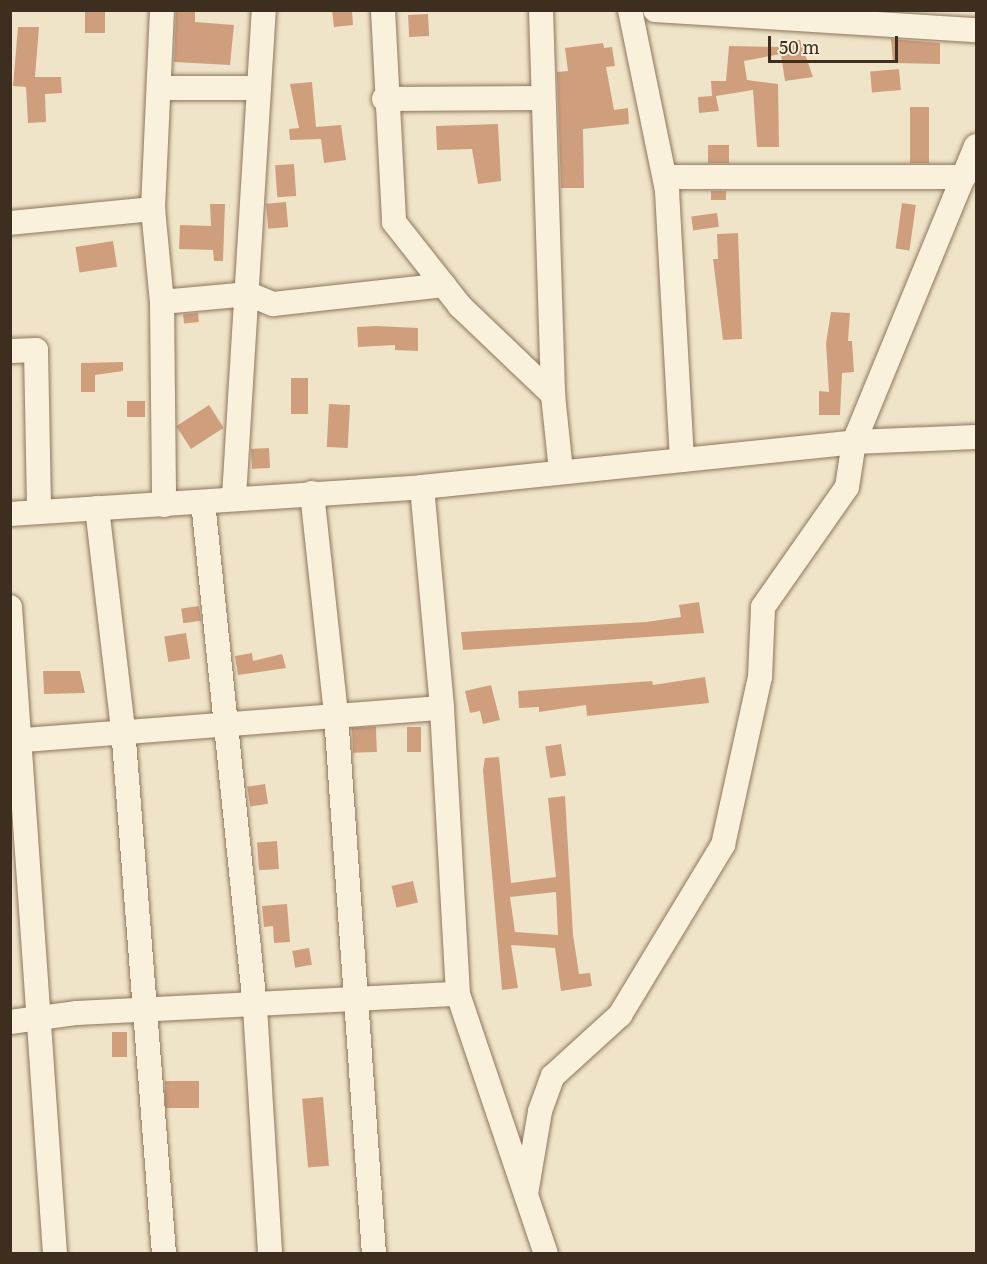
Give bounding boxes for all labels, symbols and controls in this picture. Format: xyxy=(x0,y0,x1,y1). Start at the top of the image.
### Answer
scale bar xyxy=(771,24,902,62)
text: 50 m xyxy=(779,33,820,60)

